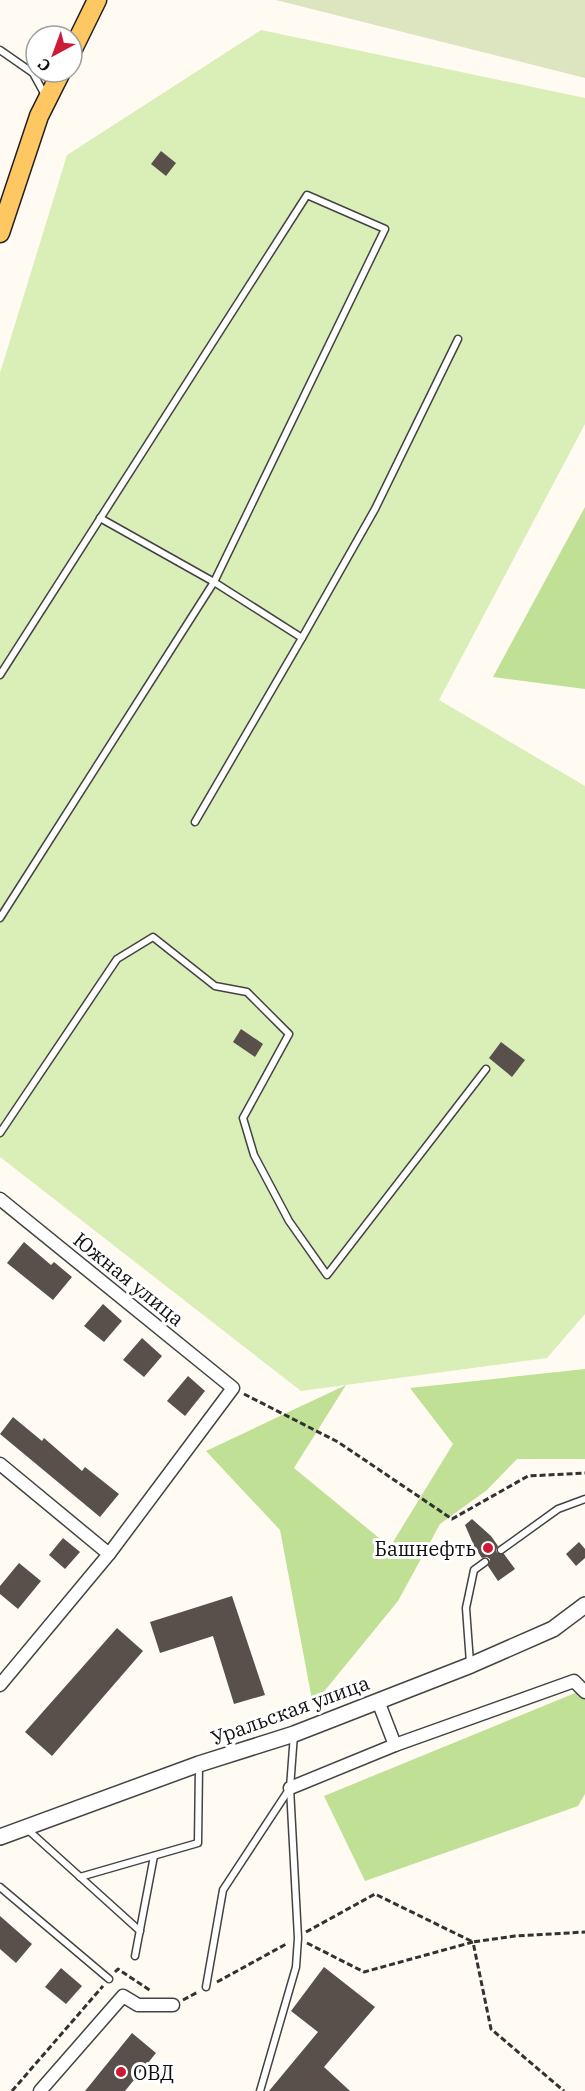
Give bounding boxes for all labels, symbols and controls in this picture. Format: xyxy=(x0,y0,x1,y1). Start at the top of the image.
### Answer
north arrow xyxy=(24,24,84,84)
text: С xyxy=(34,54,55,76)
street label: Южная улица xyxy=(68,1226,190,1332)
place label: Башнефть xyxy=(375,1535,476,1562)
marker: Башнефть xyxy=(481,1541,495,1555)
street label: Уральская улица xyxy=(207,1669,373,1751)
place label: ОВД xyxy=(133,2059,174,2086)
marker: ОВД xyxy=(114,2065,128,2079)

